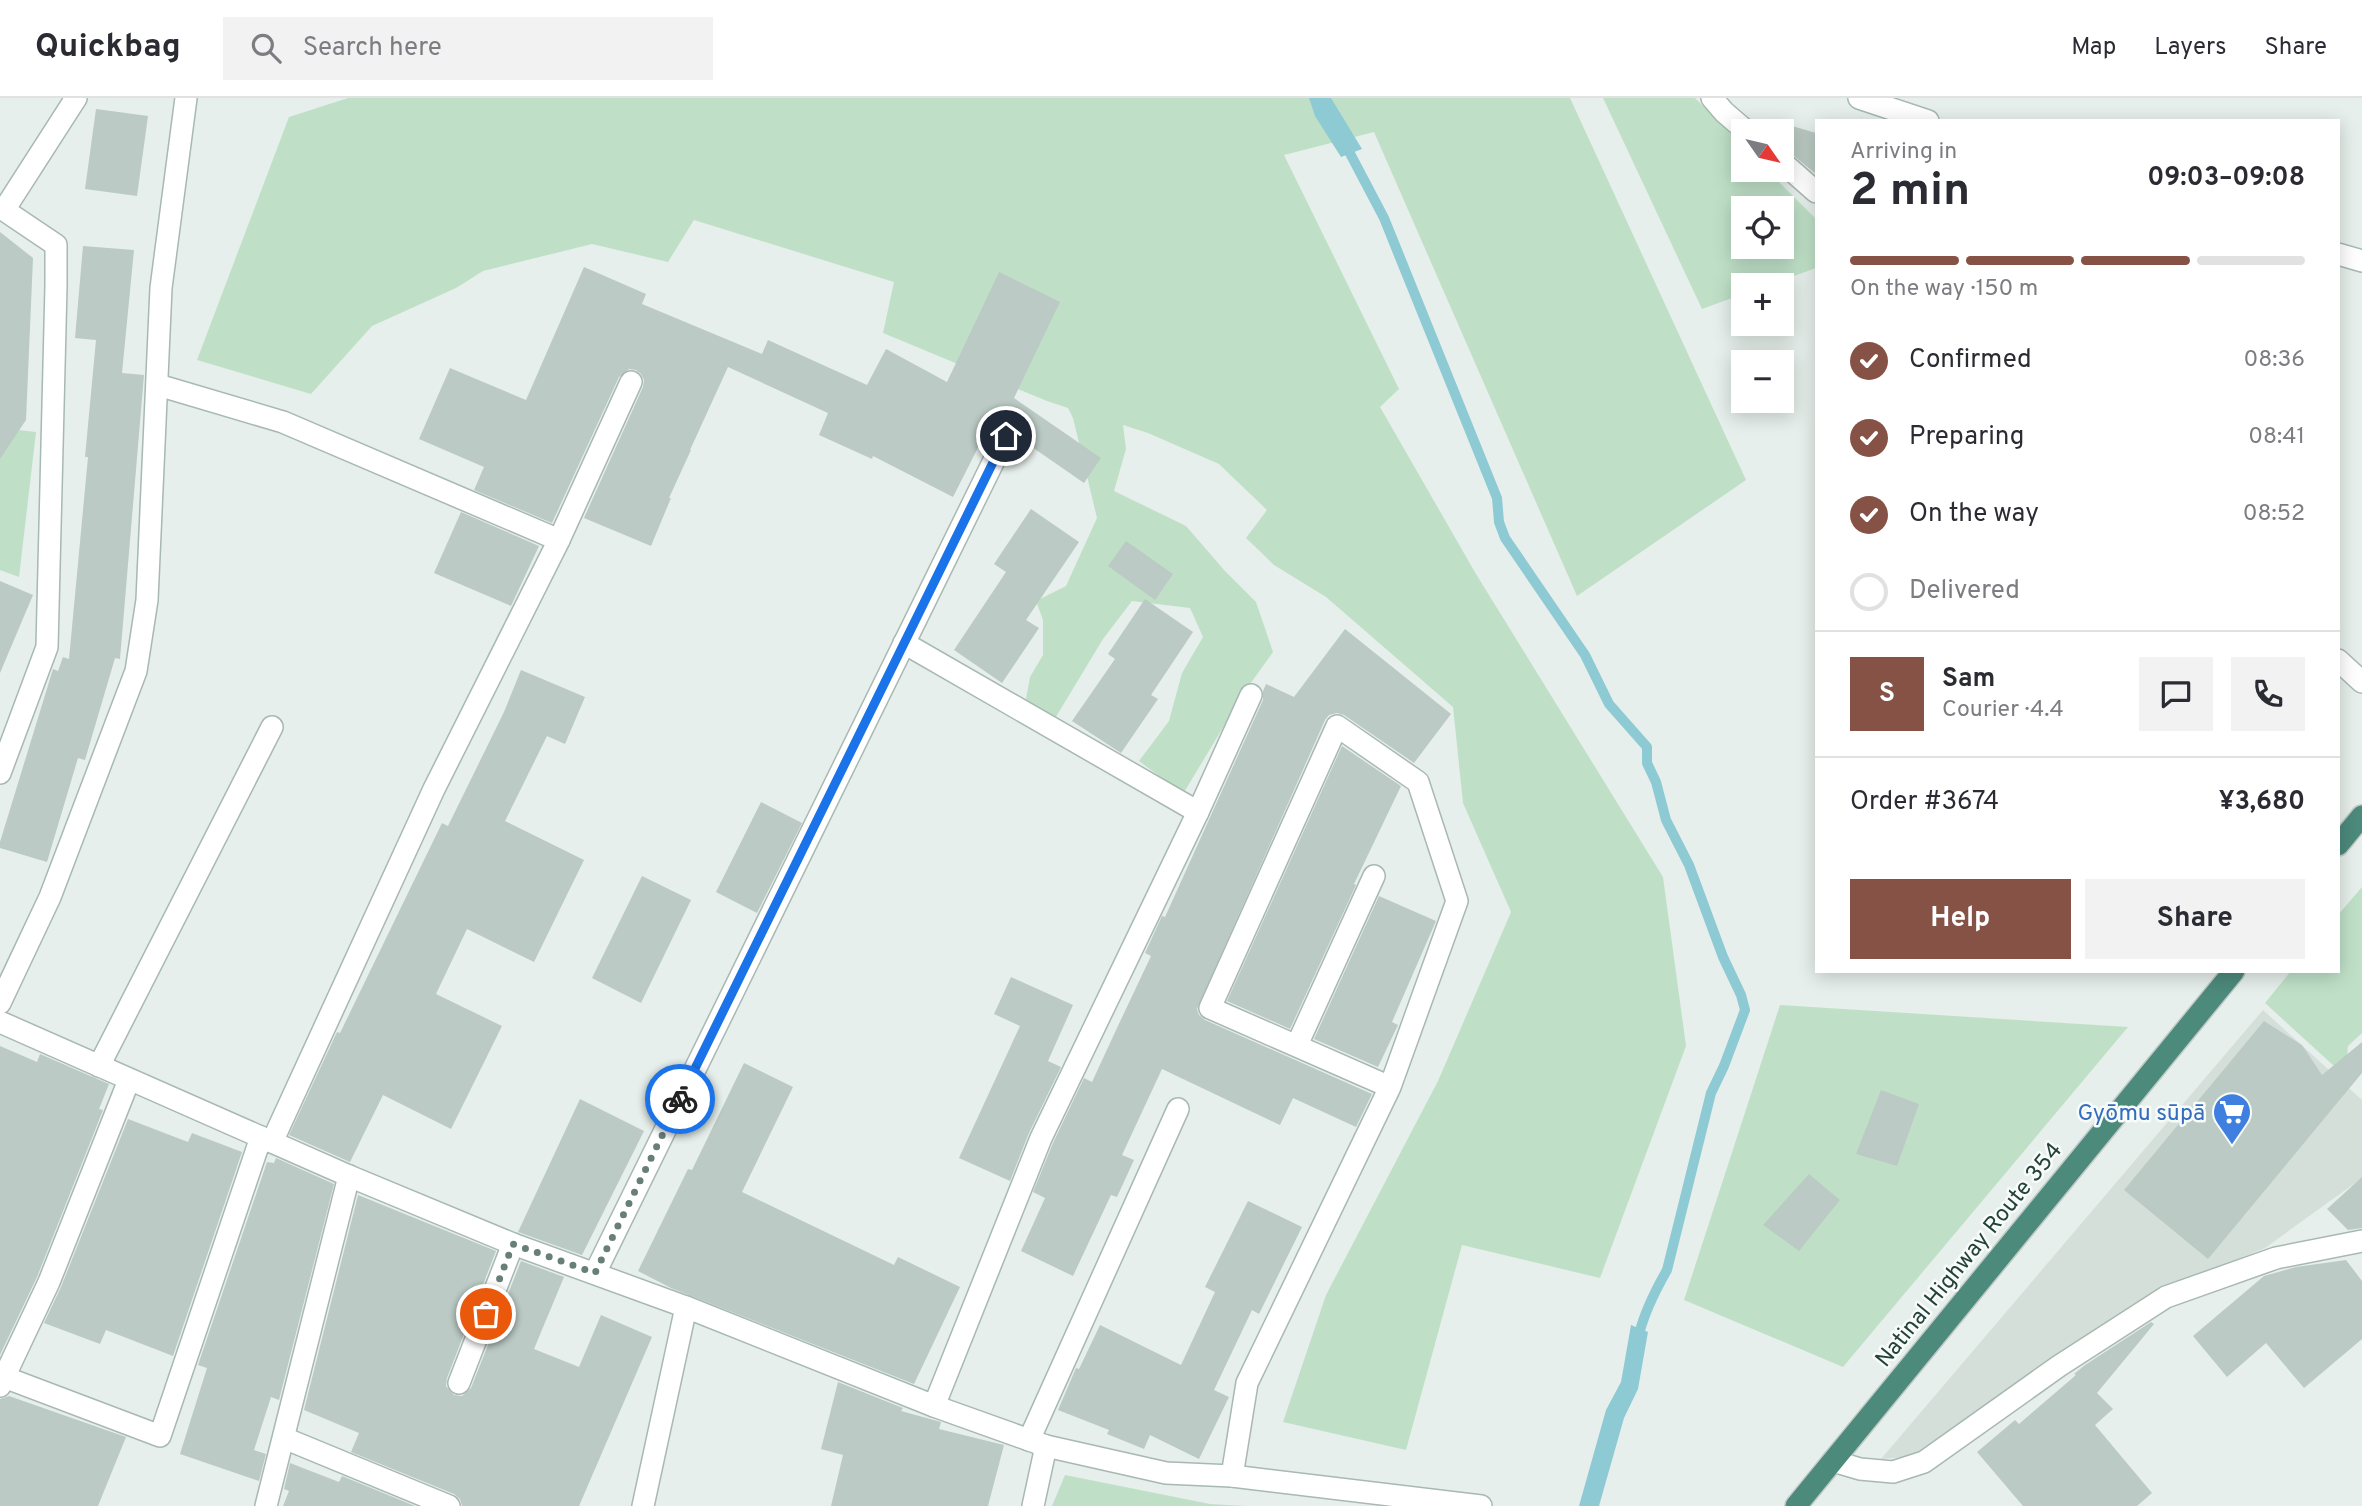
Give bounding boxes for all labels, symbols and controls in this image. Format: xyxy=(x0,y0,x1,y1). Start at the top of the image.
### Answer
search box xyxy=(223,17,713,80)
text: Quickbag xyxy=(35,27,181,69)
icon: search xyxy=(247,29,285,67)
text: Search here xyxy=(303,32,442,65)
text: Map xyxy=(2071,33,2116,63)
text: Layers xyxy=(2154,33,2226,63)
text: Share xyxy=(2264,33,2327,63)
north arrow xyxy=(1731,119,1794,182)
map controls xyxy=(1731,119,1794,413)
text: Arriving in xyxy=(1850,138,1957,167)
text: 09:03–09:08 xyxy=(2147,162,2305,195)
text: 2 min xyxy=(1850,163,1970,222)
button: locate xyxy=(1731,196,1794,259)
button: + xyxy=(1731,273,1794,336)
text: On the way · 150 m xyxy=(1850,275,2038,304)
icon: check xyxy=(1850,342,1888,380)
text: Confirmed xyxy=(1909,344,2032,377)
text: 08:36 xyxy=(2243,346,2305,375)
button: − xyxy=(1731,350,1794,413)
pin xyxy=(976,406,1036,466)
icon: home xyxy=(987,417,1025,455)
icon: check xyxy=(1850,419,1888,457)
text: Preparing xyxy=(1909,421,2024,454)
text: 08:41 xyxy=(2248,423,2305,452)
icon: check xyxy=(1850,496,1888,534)
text: On the way xyxy=(1909,498,2039,531)
text: 08:52 xyxy=(2243,500,2305,529)
text: Delivered xyxy=(1909,575,2020,608)
button: chat xyxy=(2139,657,2213,731)
button: phone xyxy=(2231,657,2305,731)
text: Sam xyxy=(1942,663,1995,696)
text: S xyxy=(1879,678,1895,711)
text: Courier · 4.4 xyxy=(1942,696,2064,725)
text: Order #3674 xyxy=(1850,786,1999,819)
text: ¥3,680 xyxy=(2219,786,2305,819)
button: Help xyxy=(1850,879,2071,959)
button: Share xyxy=(2085,879,2305,959)
courier xyxy=(645,1064,715,1134)
icon: bike xyxy=(661,1080,699,1118)
supermarket icon: Gyōmu sūpā xyxy=(2211,1091,2253,1146)
place label: Gyōmu sūpā xyxy=(2077,1100,2205,1129)
street label: Natinal Highway Route 354 xyxy=(1870,1137,2070,1374)
pin xyxy=(456,1284,516,1344)
icon: bag xyxy=(467,1295,505,1333)

